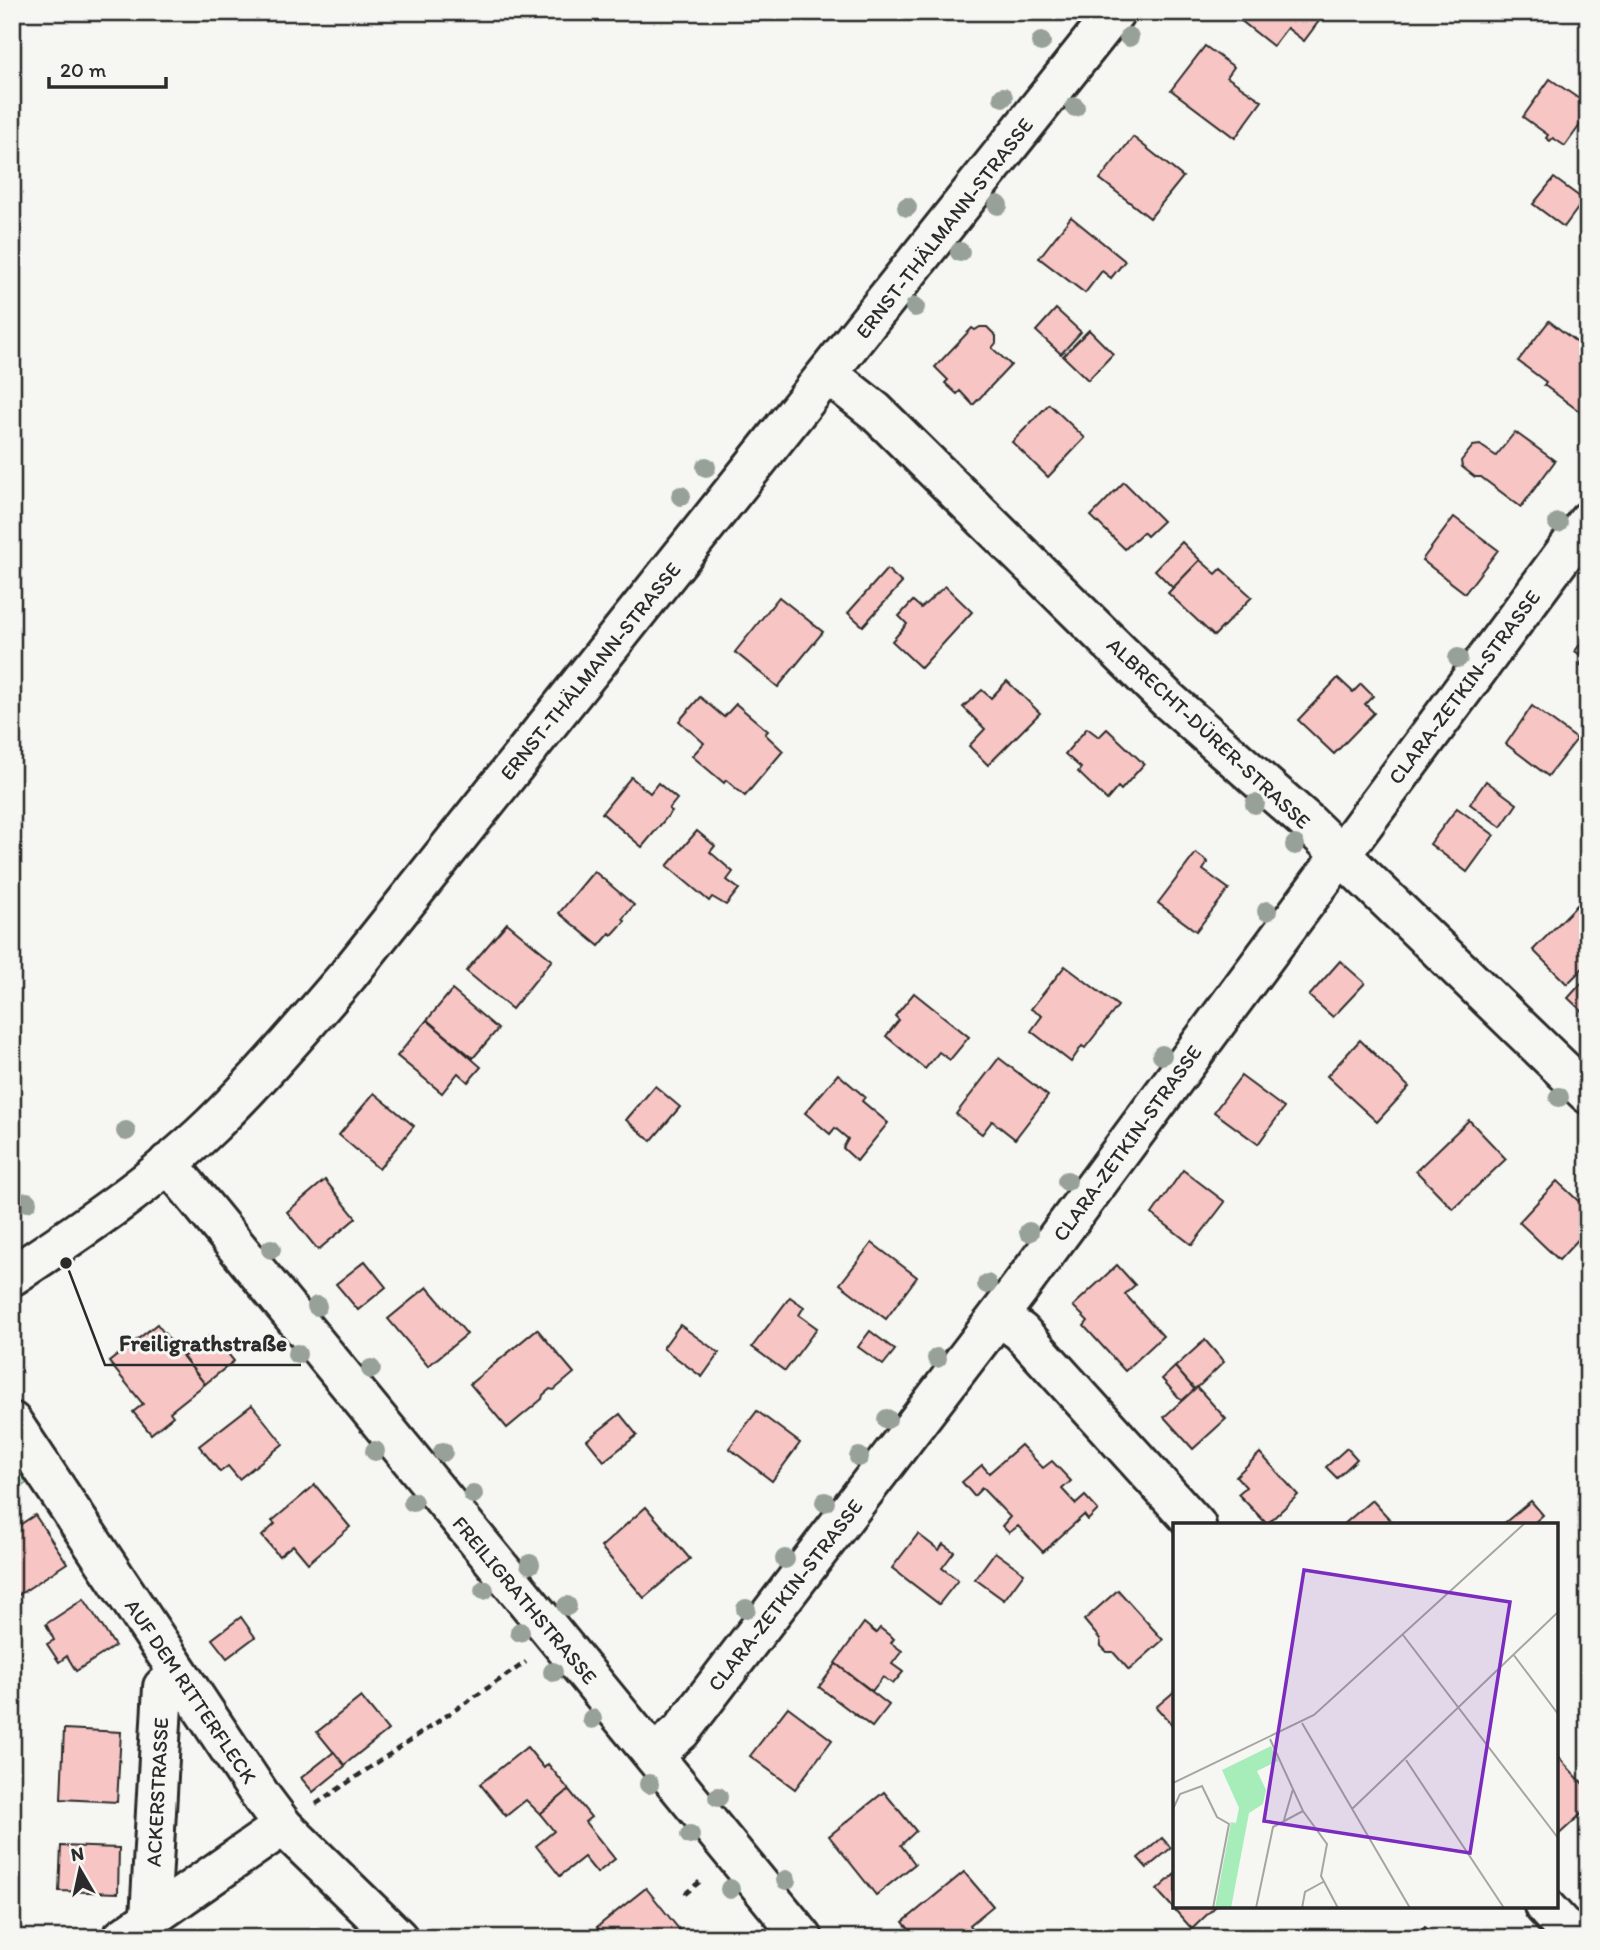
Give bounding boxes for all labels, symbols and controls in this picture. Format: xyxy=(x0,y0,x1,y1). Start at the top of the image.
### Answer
scale bar xyxy=(49,46,166,90)
text: 20 m xyxy=(60,57,107,82)
street label: ERNST-THÄLMANN-STRASSE xyxy=(850,113,1038,343)
street label: ERNST-THÄLMANN-STRASSE xyxy=(494,557,686,785)
street label: CLARA-ZETKIN-STRASSE xyxy=(1383,585,1545,789)
street label: ALBRECHT-DÜRER-STRASSE xyxy=(1102,632,1316,834)
street label: CLARA-ZETKIN-STRASSE xyxy=(1047,1040,1207,1246)
callout: Freiligrathstraße xyxy=(105,1321,301,1365)
text: Freiligrathstraße xyxy=(119,1329,287,1357)
street label: CLARA-ZETKIN-STRASSE xyxy=(702,1494,868,1696)
street label: FREILIGRATHSTRASSE xyxy=(447,1511,603,1689)
inset map xyxy=(1173,1523,1558,1908)
street label: AUF DEM RITTERFLECK xyxy=(120,1594,262,1788)
street label: ACKERSTRASSE xyxy=(141,1717,173,1867)
north arrow xyxy=(46,1834,116,1904)
text: N xyxy=(69,1841,86,1866)

